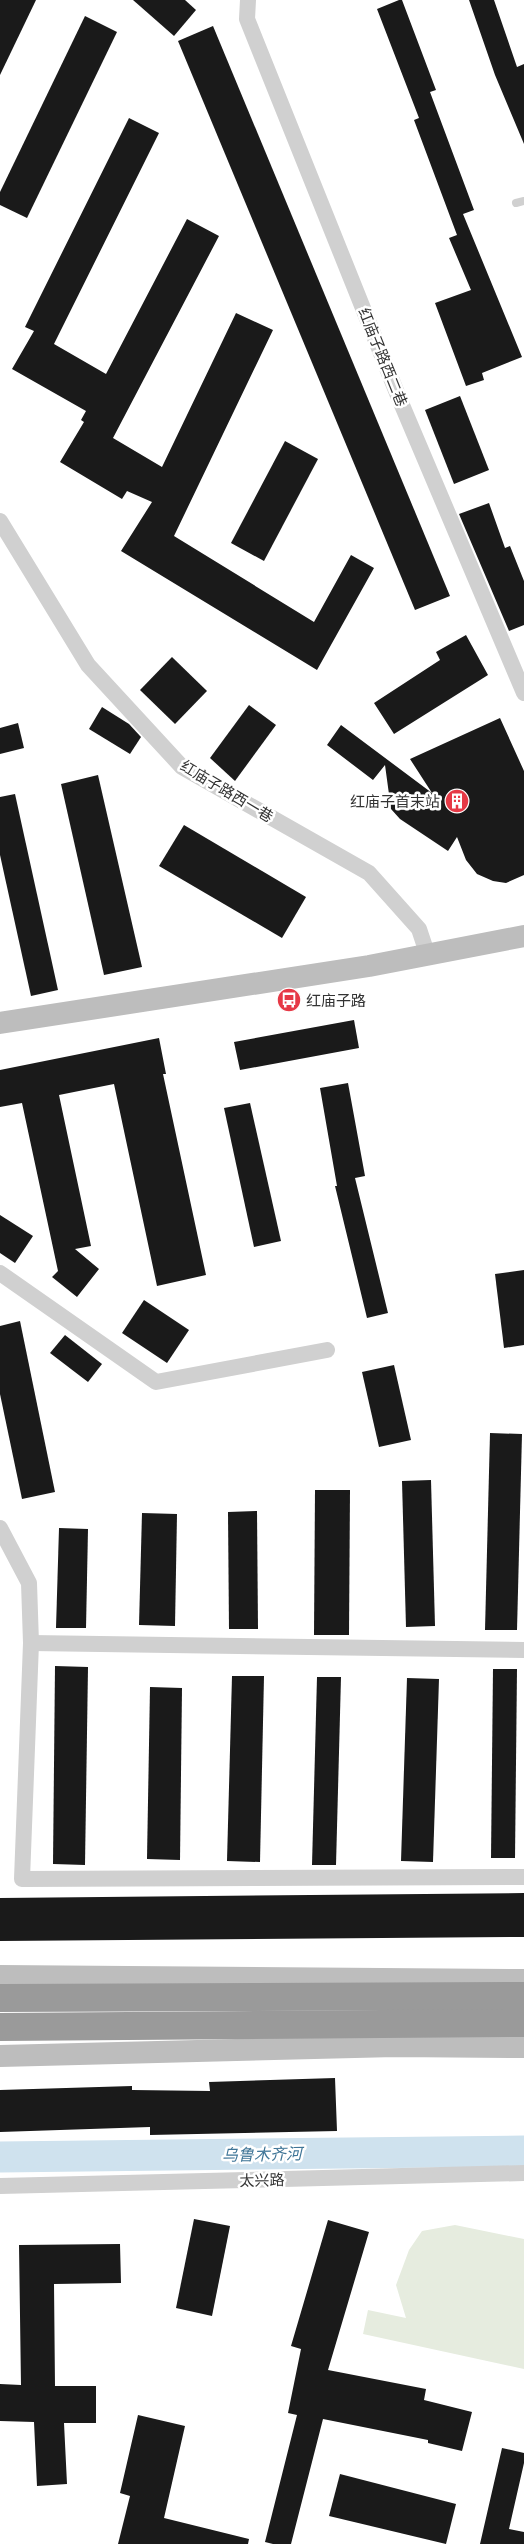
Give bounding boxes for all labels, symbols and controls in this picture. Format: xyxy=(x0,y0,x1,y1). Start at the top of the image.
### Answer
street label: 红庙子路西二巷 xyxy=(355,305,411,409)
street label: 红庙子路西一巷 xyxy=(177,756,277,826)
building icon: 红庙子首末站 xyxy=(444,788,470,814)
place label: 红庙子首末站 xyxy=(350,792,440,811)
bus stop icon: 红庙子路 xyxy=(276,987,302,1013)
place label: 红庙子路 xyxy=(306,991,366,1010)
water label: 乌鲁木齐河 xyxy=(222,2143,305,2165)
street label: 太兴路 xyxy=(239,2170,285,2190)

